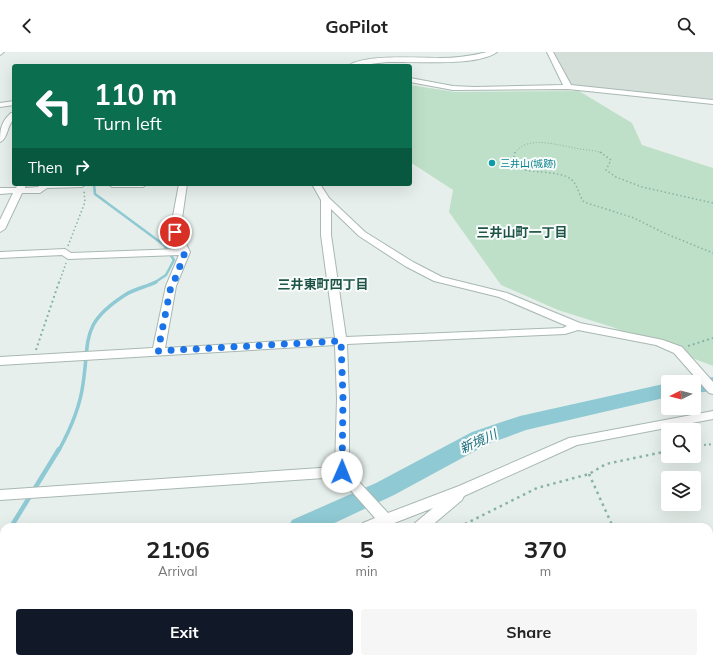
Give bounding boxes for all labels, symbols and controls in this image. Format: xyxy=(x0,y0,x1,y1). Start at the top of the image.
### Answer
icon: back xyxy=(16,15,38,37)
text: GoPilot xyxy=(325,15,388,38)
icon: search xyxy=(675,15,697,37)
text: 110 m xyxy=(94,77,177,112)
icon: left xyxy=(28,80,80,132)
text: Turn left xyxy=(94,112,162,135)
icon: right xyxy=(71,156,93,178)
place label: 三井山(城跡) xyxy=(500,157,556,170)
text: Then xyxy=(28,158,63,177)
marker: 三井山(城跡) xyxy=(487,158,497,168)
pin xyxy=(158,215,192,249)
icon: arrive xyxy=(164,221,186,243)
district label: 三井山町一丁目 xyxy=(476,224,568,240)
district label: 三井東町四丁目 xyxy=(277,276,369,292)
north arrow xyxy=(661,375,701,415)
map controls xyxy=(661,375,701,511)
button: search xyxy=(661,423,701,463)
water label: 新境川 xyxy=(457,425,501,456)
position arrow xyxy=(321,451,363,493)
button: layers xyxy=(661,471,701,511)
text: 21:06 xyxy=(146,534,210,564)
text: 5 xyxy=(359,534,374,564)
text: 370 xyxy=(524,534,567,564)
text: Arrival xyxy=(158,563,198,579)
text: min xyxy=(356,563,378,579)
text: m xyxy=(540,563,551,579)
button: Exit xyxy=(16,609,353,655)
button: Share xyxy=(361,609,697,655)

